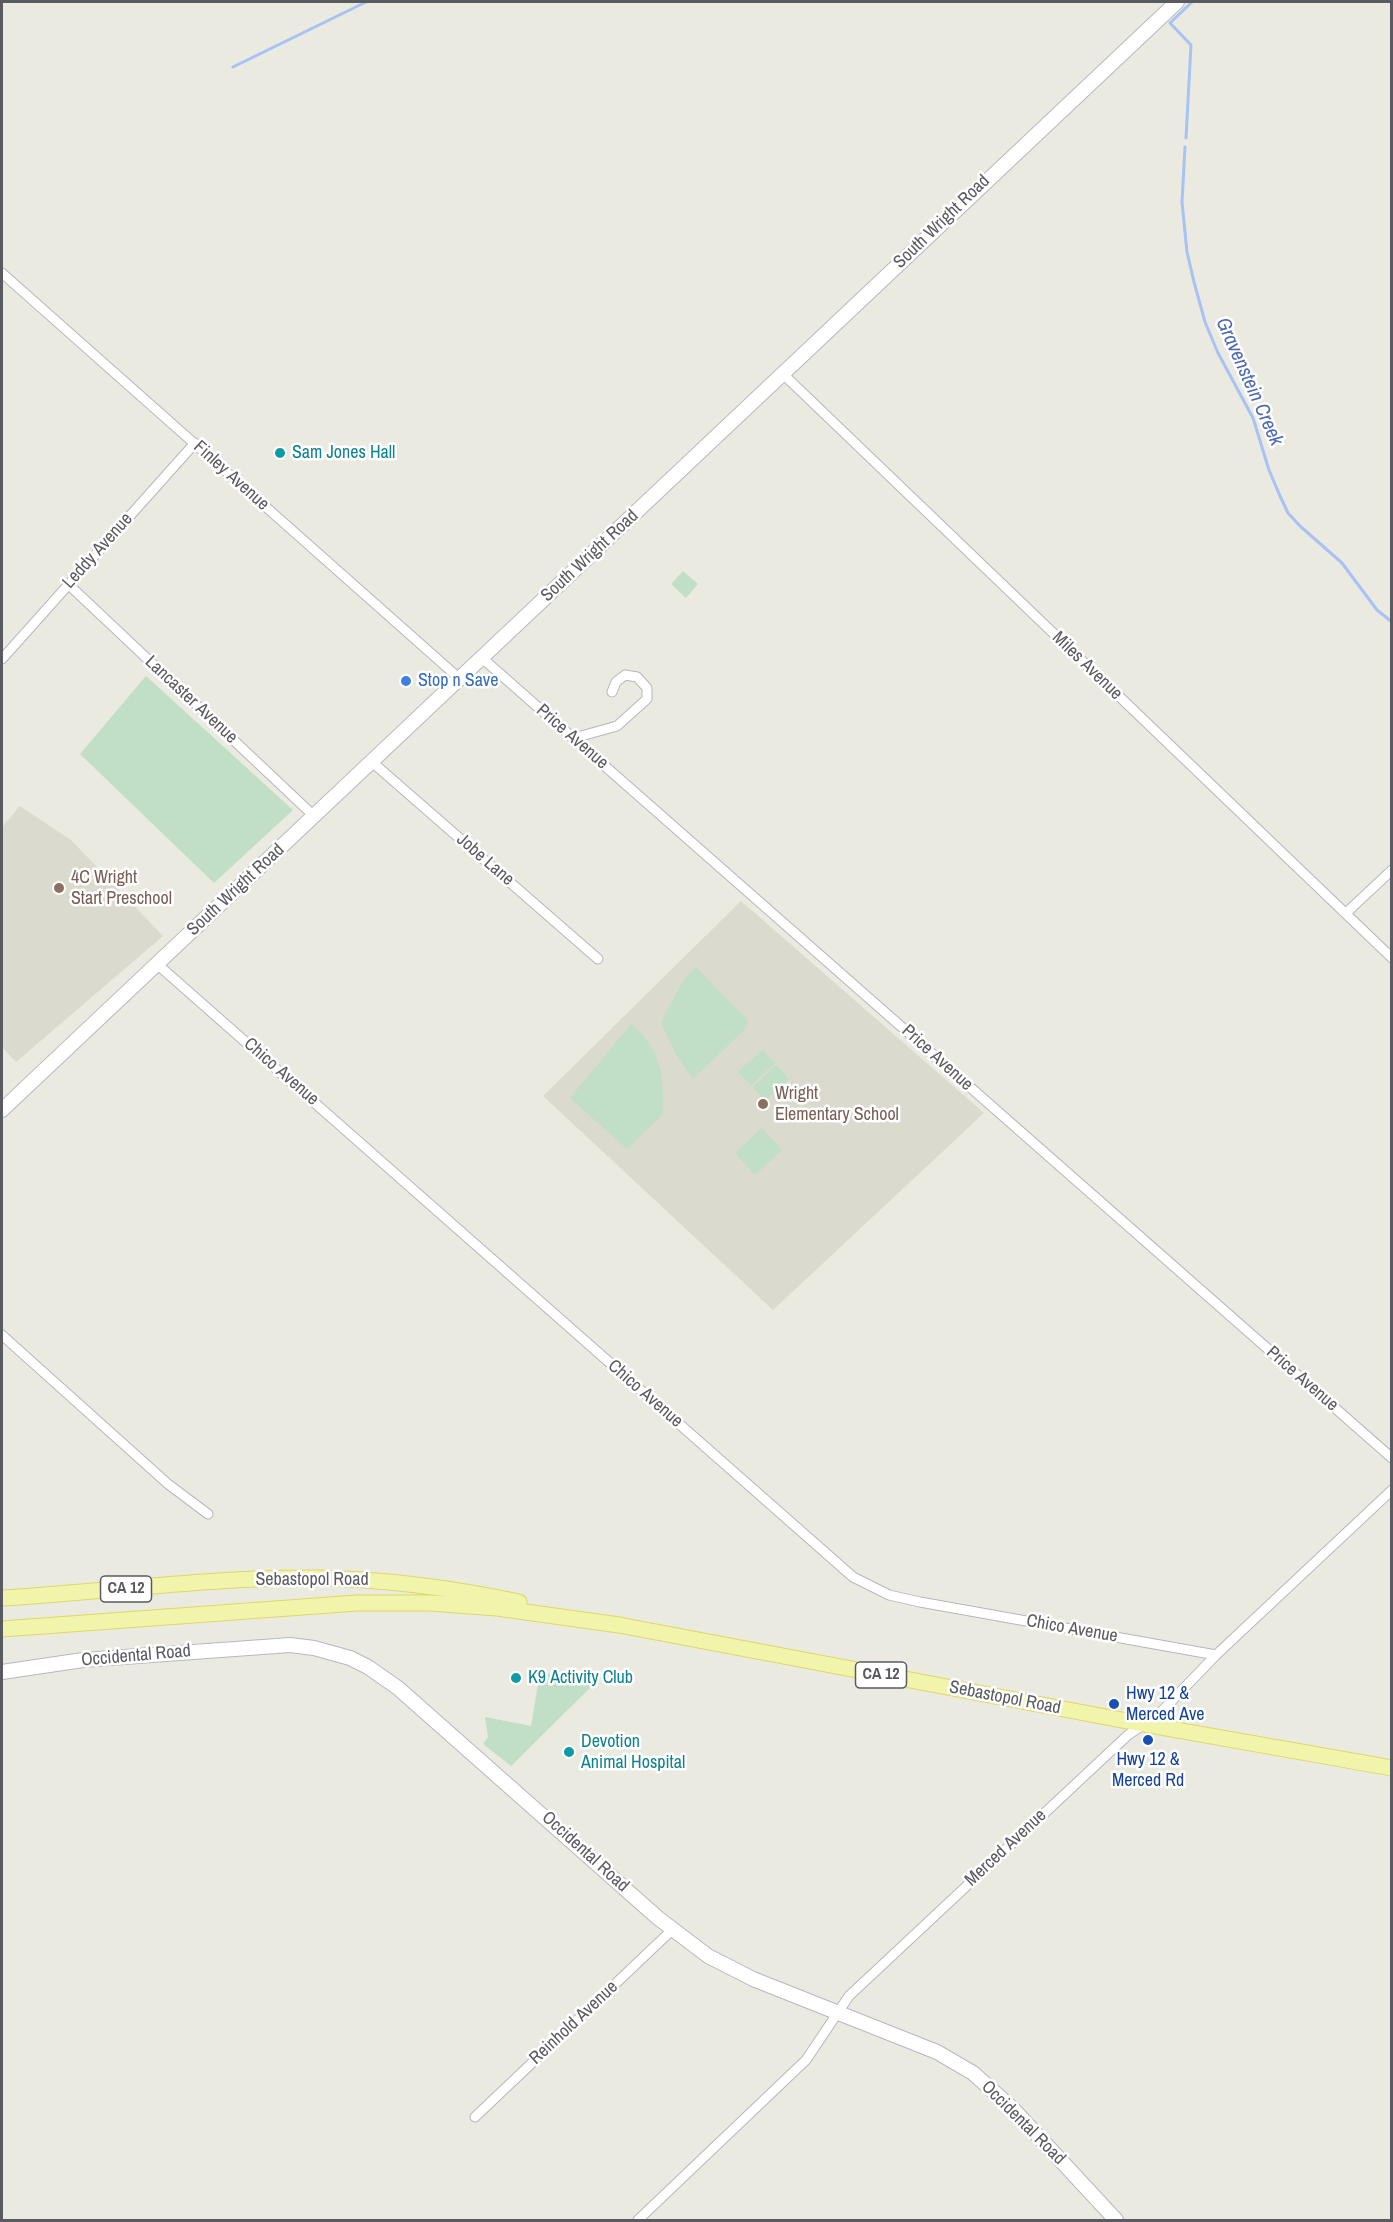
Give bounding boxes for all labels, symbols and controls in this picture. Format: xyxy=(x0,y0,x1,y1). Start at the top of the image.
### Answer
street label: South Wright Road xyxy=(889,171,995,273)
water label: Gravenstein Creek xyxy=(1210,314,1288,450)
street label: Finley Avenue xyxy=(189,436,273,516)
place label: Sam Jones Hall xyxy=(292,442,395,464)
marker: Sam Jones Hall xyxy=(273,446,287,460)
street label: South Wright Road xyxy=(537,505,643,607)
street label: Leddy Avenue xyxy=(58,509,138,593)
street label: Miles Avenue xyxy=(1047,627,1127,705)
street label: Lancaster Avenue xyxy=(140,652,242,748)
place label: Stop n Save xyxy=(418,670,498,692)
marker: Stop n Save xyxy=(399,674,413,688)
street label: Price Avenue xyxy=(532,700,612,774)
street label: Jobe Lane xyxy=(452,829,518,891)
street label: South Wright Road xyxy=(183,839,289,941)
place label: 4C Wright Start Preschool xyxy=(71,867,172,910)
marker: 4C Wright Start Preschool xyxy=(52,881,66,895)
street label: Price Avenue xyxy=(897,1020,977,1096)
street label: Chico Avenue xyxy=(239,1034,323,1110)
place label: Wright Elementary School xyxy=(775,1083,899,1126)
marker: Wright Elementary School xyxy=(756,1097,770,1111)
street label: Price Avenue xyxy=(1262,1342,1342,1416)
street label: Chico Avenue xyxy=(603,1356,687,1432)
street label: Sebastopol Road xyxy=(255,1569,369,1591)
road number: CA 12 xyxy=(100,1576,152,1602)
street label: Chico Avenue xyxy=(1025,1610,1119,1648)
street label: Occidental Road xyxy=(80,1640,192,1672)
road number: CA 12 xyxy=(856,1662,906,1688)
place label: K9 Activity Club xyxy=(528,1667,633,1689)
marker: K9 Activity Club xyxy=(509,1671,523,1685)
street label: Sebastopol Road xyxy=(947,1677,1063,1719)
place label: Hwy 12 & Merced Ave xyxy=(1126,1683,1204,1726)
marker: Hwy 12 & Merced Ave xyxy=(1107,1697,1121,1711)
place label: Devotion Animal Hospital xyxy=(581,1731,685,1774)
marker: Hwy 12 & Merced Rd xyxy=(1141,1733,1155,1747)
marker: Devotion Animal Hospital xyxy=(562,1745,576,1759)
place label: Hwy 12 & Merced Rd xyxy=(1112,1749,1184,1792)
street label: Merced Avenue xyxy=(961,1805,1051,1891)
street label: Occidental Road xyxy=(537,1807,633,1897)
street label: Reinhold Avenue xyxy=(525,1977,623,2069)
street label: Occidental Road xyxy=(976,2076,1070,2170)

